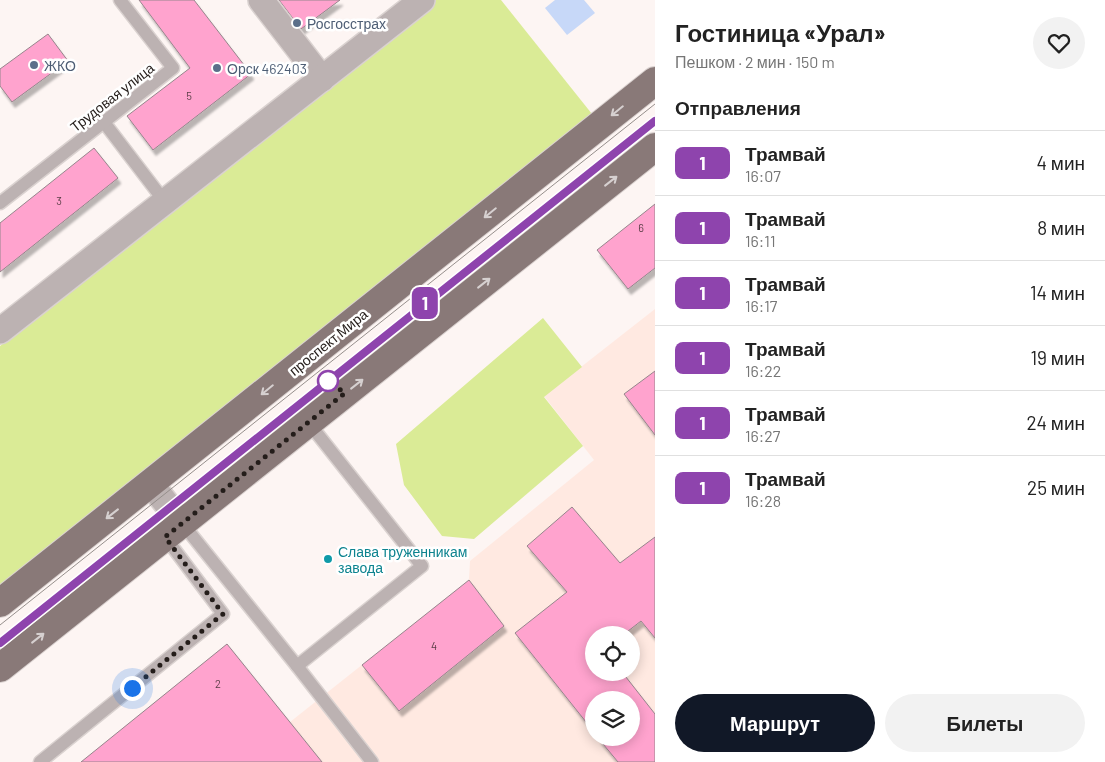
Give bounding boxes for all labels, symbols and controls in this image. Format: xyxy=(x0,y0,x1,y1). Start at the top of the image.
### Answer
place label: Росгосстрах xyxy=(307,15,386,32)
marker: Росгосстрах xyxy=(291,17,303,29)
button: heart xyxy=(1033,17,1085,69)
text: Гостиница «Урал» xyxy=(675,18,886,47)
text: Пешком · 2 мин · 150 m xyxy=(675,52,835,71)
place label: ЖКО xyxy=(44,57,76,74)
marker: ЖКО xyxy=(28,59,40,71)
street label: Трудовая улица xyxy=(67,59,158,135)
place label: Орск 462403 xyxy=(227,60,307,77)
marker: Орск 462403 xyxy=(211,62,223,74)
house number: 5 xyxy=(186,89,192,102)
text: Отправления xyxy=(675,96,801,119)
one-way arrow xyxy=(611,106,624,117)
text: Трамвай xyxy=(745,142,826,165)
text: 4 мин xyxy=(1037,151,1085,174)
text: 1 xyxy=(699,152,706,174)
text: 16:07 xyxy=(745,166,781,185)
one-way arrow xyxy=(605,176,618,187)
house number: 3 xyxy=(56,194,62,207)
one-way arrow xyxy=(484,207,497,218)
text: Трамвай xyxy=(745,207,826,230)
text: 8 мин xyxy=(1037,216,1085,239)
text: 1 xyxy=(699,217,706,239)
house number: 6 xyxy=(638,221,644,234)
text: 16:11 xyxy=(745,231,776,250)
text: Трамвай xyxy=(745,272,826,295)
one-way arrow xyxy=(477,277,490,288)
text: 14 мин xyxy=(1030,281,1085,304)
text: 1 xyxy=(699,282,706,304)
line badge: 1 xyxy=(409,287,441,319)
text: 1 xyxy=(422,292,428,314)
text: 16:17 xyxy=(745,296,777,315)
street label: проспект Мира xyxy=(285,305,371,379)
text: Трамвай xyxy=(745,337,826,360)
text: 19 мин xyxy=(1030,346,1085,369)
text: 1 xyxy=(699,347,706,369)
text: 16:22 xyxy=(745,361,781,380)
unlabelled marker xyxy=(317,370,339,392)
one-way arrow xyxy=(350,378,363,389)
one-way arrow xyxy=(261,385,274,396)
text: Трамвай xyxy=(745,402,826,425)
text: 24 мин xyxy=(1026,411,1085,434)
text: 1 xyxy=(699,412,706,434)
text: 16:27 xyxy=(745,426,780,445)
text: Трамвай xyxy=(745,467,826,490)
text: 25 мин xyxy=(1027,476,1085,499)
text: 1 xyxy=(699,477,706,499)
text: 16:28 xyxy=(745,491,781,510)
one-way arrow xyxy=(106,508,119,519)
place label: Слава труженникам завода xyxy=(338,543,467,576)
marker: Слава труженникам завода xyxy=(322,553,334,565)
map controls xyxy=(585,626,640,746)
button: locate xyxy=(585,626,640,681)
one-way arrow xyxy=(31,632,44,643)
house number: 4 xyxy=(431,639,437,652)
your location xyxy=(120,676,145,701)
house number: 2 xyxy=(215,677,221,690)
button: layers xyxy=(585,691,640,746)
button: Маршрут xyxy=(675,694,875,752)
button: Билеты xyxy=(885,694,1085,752)

